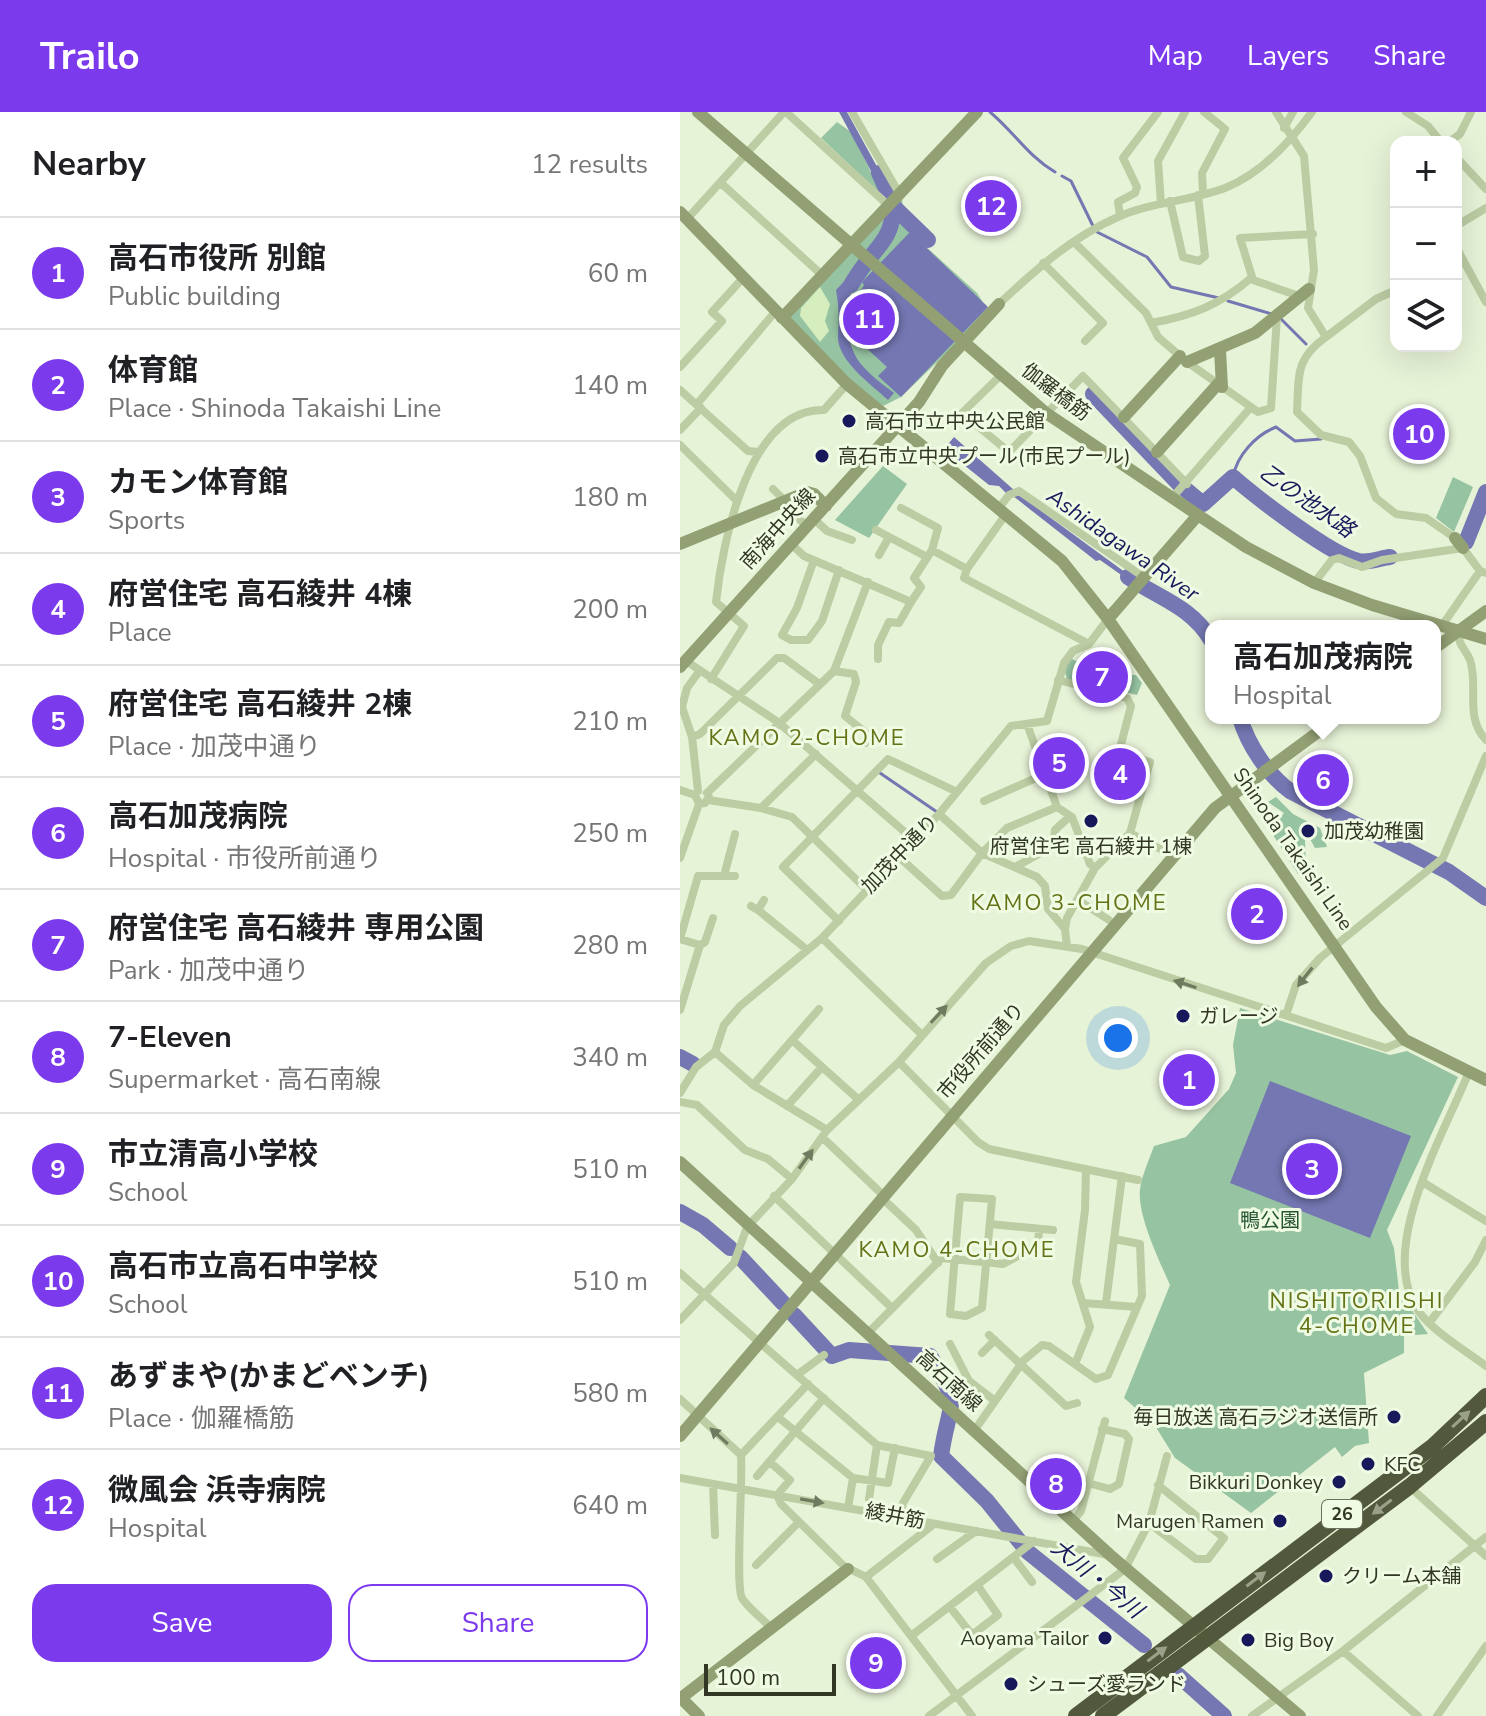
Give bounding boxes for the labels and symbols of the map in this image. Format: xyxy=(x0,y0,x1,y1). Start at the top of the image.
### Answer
pin: 12 xyxy=(965,176,1017,236)
pin: 11 xyxy=(843,289,895,349)
street label: 伽羅橋筋 xyxy=(1016,357,1096,427)
pin: 10 xyxy=(1393,404,1445,464)
place label: 高石市立中央公民館 xyxy=(865,408,1045,435)
marker: 高石市立中央公民館 xyxy=(840,412,858,430)
place label: 高石市立中央プール(市民プール) xyxy=(838,443,1131,470)
marker: 高石市立中央プール(市民プール) xyxy=(813,447,831,465)
water label: 乙の池水路 xyxy=(1253,457,1362,546)
water label: Ashidagawa River xyxy=(1040,481,1206,609)
street label: 南海中央線 xyxy=(735,483,821,575)
pin: 7 xyxy=(1076,647,1128,707)
district label: KAMO 2-CHOME xyxy=(708,723,906,753)
pin: 5 xyxy=(1033,733,1085,793)
pin: 4 xyxy=(1094,744,1146,804)
pin: 6 xyxy=(1297,750,1349,810)
street label: Shinoda Takaishi Line xyxy=(1227,762,1359,936)
street label: 加茂中通り xyxy=(856,809,944,899)
marker: 府営住宅 高石綾井 1棟 xyxy=(1082,812,1100,830)
place label: 加茂幼稚園 xyxy=(1324,818,1424,845)
marker: 加茂幼稚園 xyxy=(1299,822,1317,840)
place label: 府営住宅 高石綾井 1棟 xyxy=(990,833,1192,860)
pin: 2 xyxy=(1231,884,1283,944)
district label: KAMO 3-CHOME xyxy=(970,888,1168,918)
one-way arrow xyxy=(1296,966,1313,987)
one-way arrow xyxy=(1173,977,1197,989)
street label: 市役所前通り xyxy=(931,997,1031,1105)
place label: ガレージ xyxy=(1199,1003,1279,1030)
one-way arrow xyxy=(929,1005,947,1024)
marker: ガレージ xyxy=(1174,1007,1192,1025)
your location xyxy=(1098,1018,1138,1058)
pin: 1 xyxy=(1163,1050,1215,1110)
pin: 3 xyxy=(1286,1139,1338,1199)
one-way arrow xyxy=(798,1148,813,1169)
park label: 鴨公園 xyxy=(1240,1207,1300,1234)
district label: KAMO 4-CHOME xyxy=(858,1235,1056,1265)
district label: NISHITORIISHI 4-CHOME xyxy=(1270,1286,1444,1341)
street label: 高石南線 xyxy=(910,1344,988,1418)
place label: 毎日放送 高石ラジオ送信所 xyxy=(1133,1404,1378,1431)
marker: 毎日放送 高石ラジオ送信所 xyxy=(1385,1408,1403,1426)
one-way arrow xyxy=(1451,1411,1470,1429)
one-way arrow xyxy=(709,1427,728,1445)
place label: KFC xyxy=(1384,1451,1421,1478)
pin: 8 xyxy=(1030,1454,1082,1514)
marker: KFC xyxy=(1359,1455,1377,1473)
place label: Bikkuri Donkey xyxy=(1189,1469,1324,1496)
marker: Bikkuri Donkey xyxy=(1330,1473,1348,1491)
one-way arrow xyxy=(800,1496,825,1508)
street label: 綾井筋 xyxy=(863,1497,927,1535)
one-way arrow xyxy=(1372,1498,1392,1514)
road number: 26 xyxy=(1322,1500,1362,1528)
place label: Marugen Ramen xyxy=(1116,1508,1264,1535)
marker: Marugen Ramen xyxy=(1271,1512,1289,1530)
water label: 大川・今川 xyxy=(1045,1533,1151,1627)
place label: クリーム本舗 xyxy=(1342,1563,1461,1590)
marker: クリーム本舗 xyxy=(1317,1567,1335,1585)
one-way arrow xyxy=(1246,1571,1266,1587)
place label: Aoyama Tailor xyxy=(960,1625,1089,1652)
place label: Big Boy xyxy=(1264,1627,1335,1654)
marker: Aoyama Tailor xyxy=(1096,1629,1114,1647)
marker: Big Boy xyxy=(1239,1631,1257,1649)
pin: 9 xyxy=(850,1633,902,1693)
one-way arrow xyxy=(1147,1647,1167,1663)
scale bar xyxy=(704,1660,836,1696)
place label: シューズ愛ランド xyxy=(1027,1671,1186,1698)
marker: シューズ愛ランド xyxy=(1002,1675,1020,1693)

